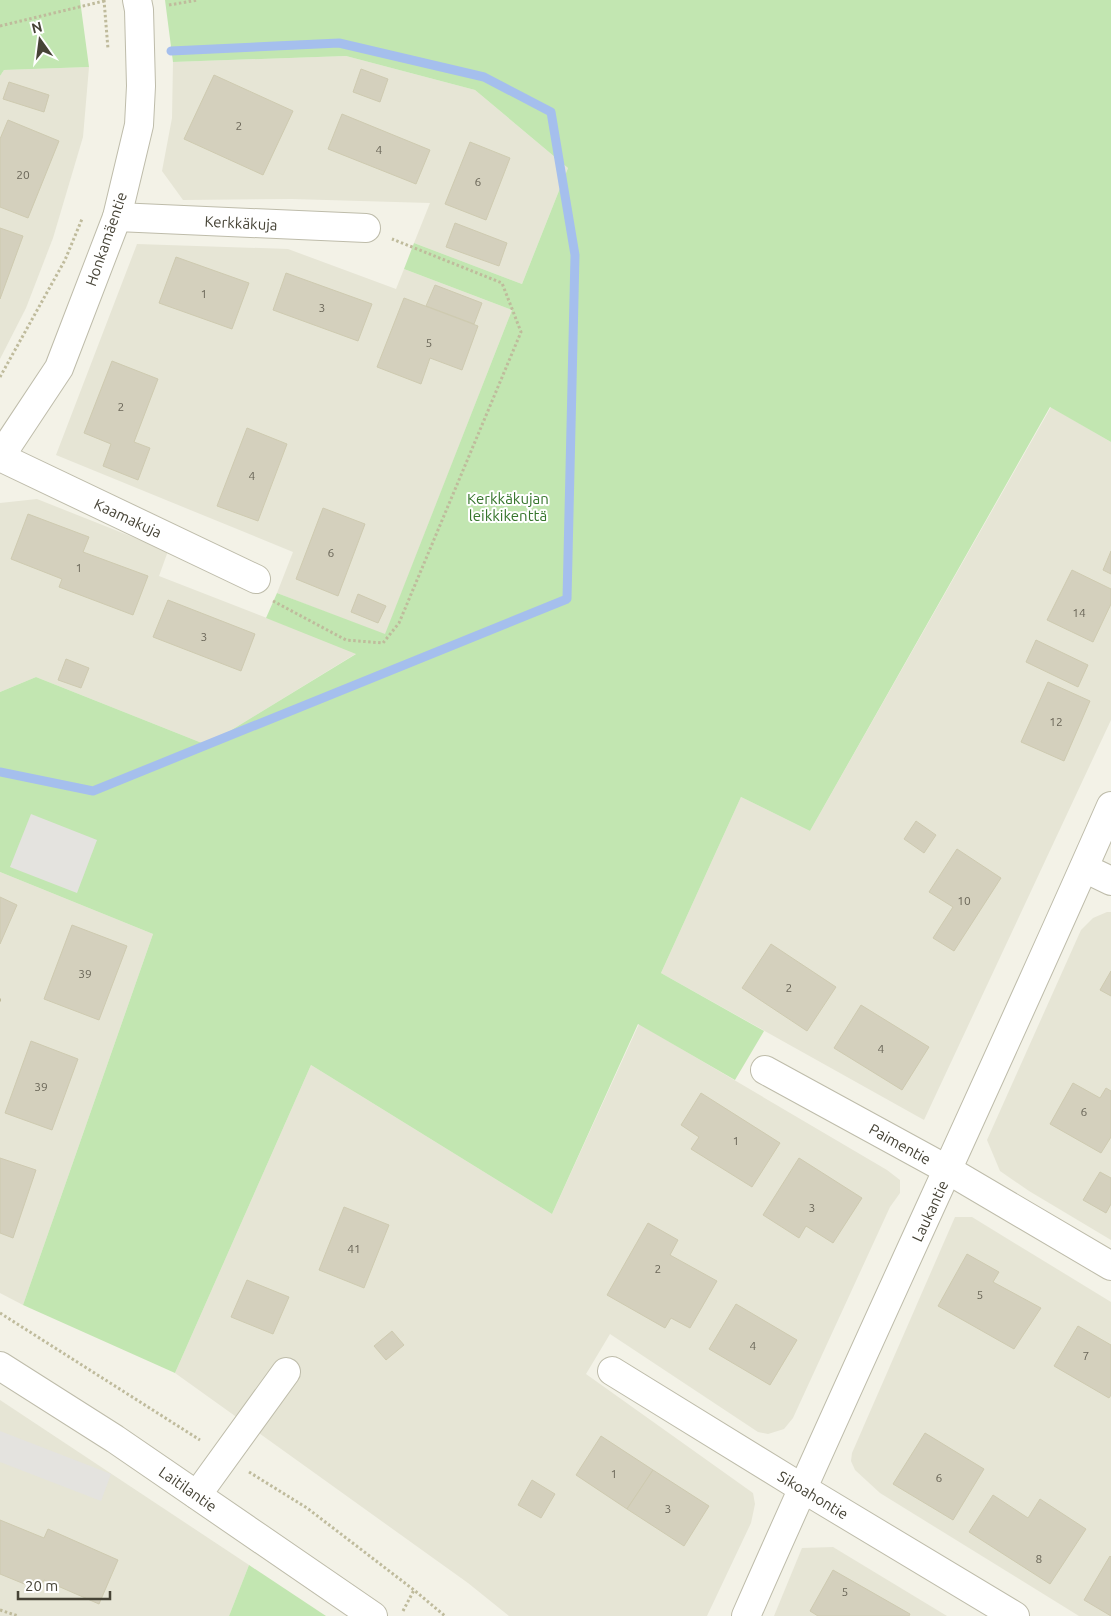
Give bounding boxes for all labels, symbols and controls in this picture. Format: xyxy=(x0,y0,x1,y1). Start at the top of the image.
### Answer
north arrow xyxy=(15,15,65,65)
text: N xyxy=(30,18,44,36)
house number: 2 xyxy=(236,119,242,132)
house number: 4 xyxy=(376,143,383,156)
house number: 20 xyxy=(16,168,30,181)
house number: 6 xyxy=(475,175,482,188)
street label: Honkamäentie xyxy=(82,190,130,288)
street label: Kerkkäkuja xyxy=(204,213,278,233)
house number: 1 xyxy=(201,287,207,300)
house number: 3 xyxy=(319,301,325,314)
house number: 5 xyxy=(426,336,432,349)
house number: 2 xyxy=(118,400,124,413)
house number: 4 xyxy=(249,469,256,482)
park label: Kerkkäkujan leikkikenttä xyxy=(467,490,549,524)
street label: Kaamakuja xyxy=(91,495,165,541)
house number: 6 xyxy=(328,546,335,559)
house number: 1 xyxy=(76,561,82,574)
house number: 14 xyxy=(1072,606,1086,619)
house number: 3 xyxy=(201,630,207,643)
house number: 12 xyxy=(1049,715,1063,728)
house number: 10 xyxy=(957,894,971,907)
house number: 39 xyxy=(78,967,92,980)
house number: 2 xyxy=(786,981,792,994)
house number: 4 xyxy=(878,1042,885,1055)
house number: 39 xyxy=(34,1080,48,1093)
house number: 6 xyxy=(1081,1105,1088,1118)
street label: Paimentie xyxy=(866,1120,934,1168)
house number: 1 xyxy=(733,1134,739,1147)
street label: Laukantie xyxy=(908,1178,952,1244)
house number: 3 xyxy=(809,1201,815,1214)
house number: 41 xyxy=(347,1242,361,1255)
house number: 2 xyxy=(655,1262,661,1275)
house number: 5 xyxy=(977,1288,983,1301)
house number: 4 xyxy=(750,1339,757,1352)
house number: 7 xyxy=(1083,1349,1089,1362)
street label: Laitilantie xyxy=(156,1463,220,1515)
house number: 1 xyxy=(611,1467,617,1480)
street label: Sikoahontie xyxy=(775,1467,851,1523)
house number: 6 xyxy=(936,1471,943,1484)
house number: 3 xyxy=(665,1502,671,1515)
house number: 8 xyxy=(1036,1552,1043,1565)
scale bar xyxy=(18,1568,110,1600)
text: 20 m xyxy=(25,1577,58,1594)
house number: 5 xyxy=(842,1585,848,1598)

